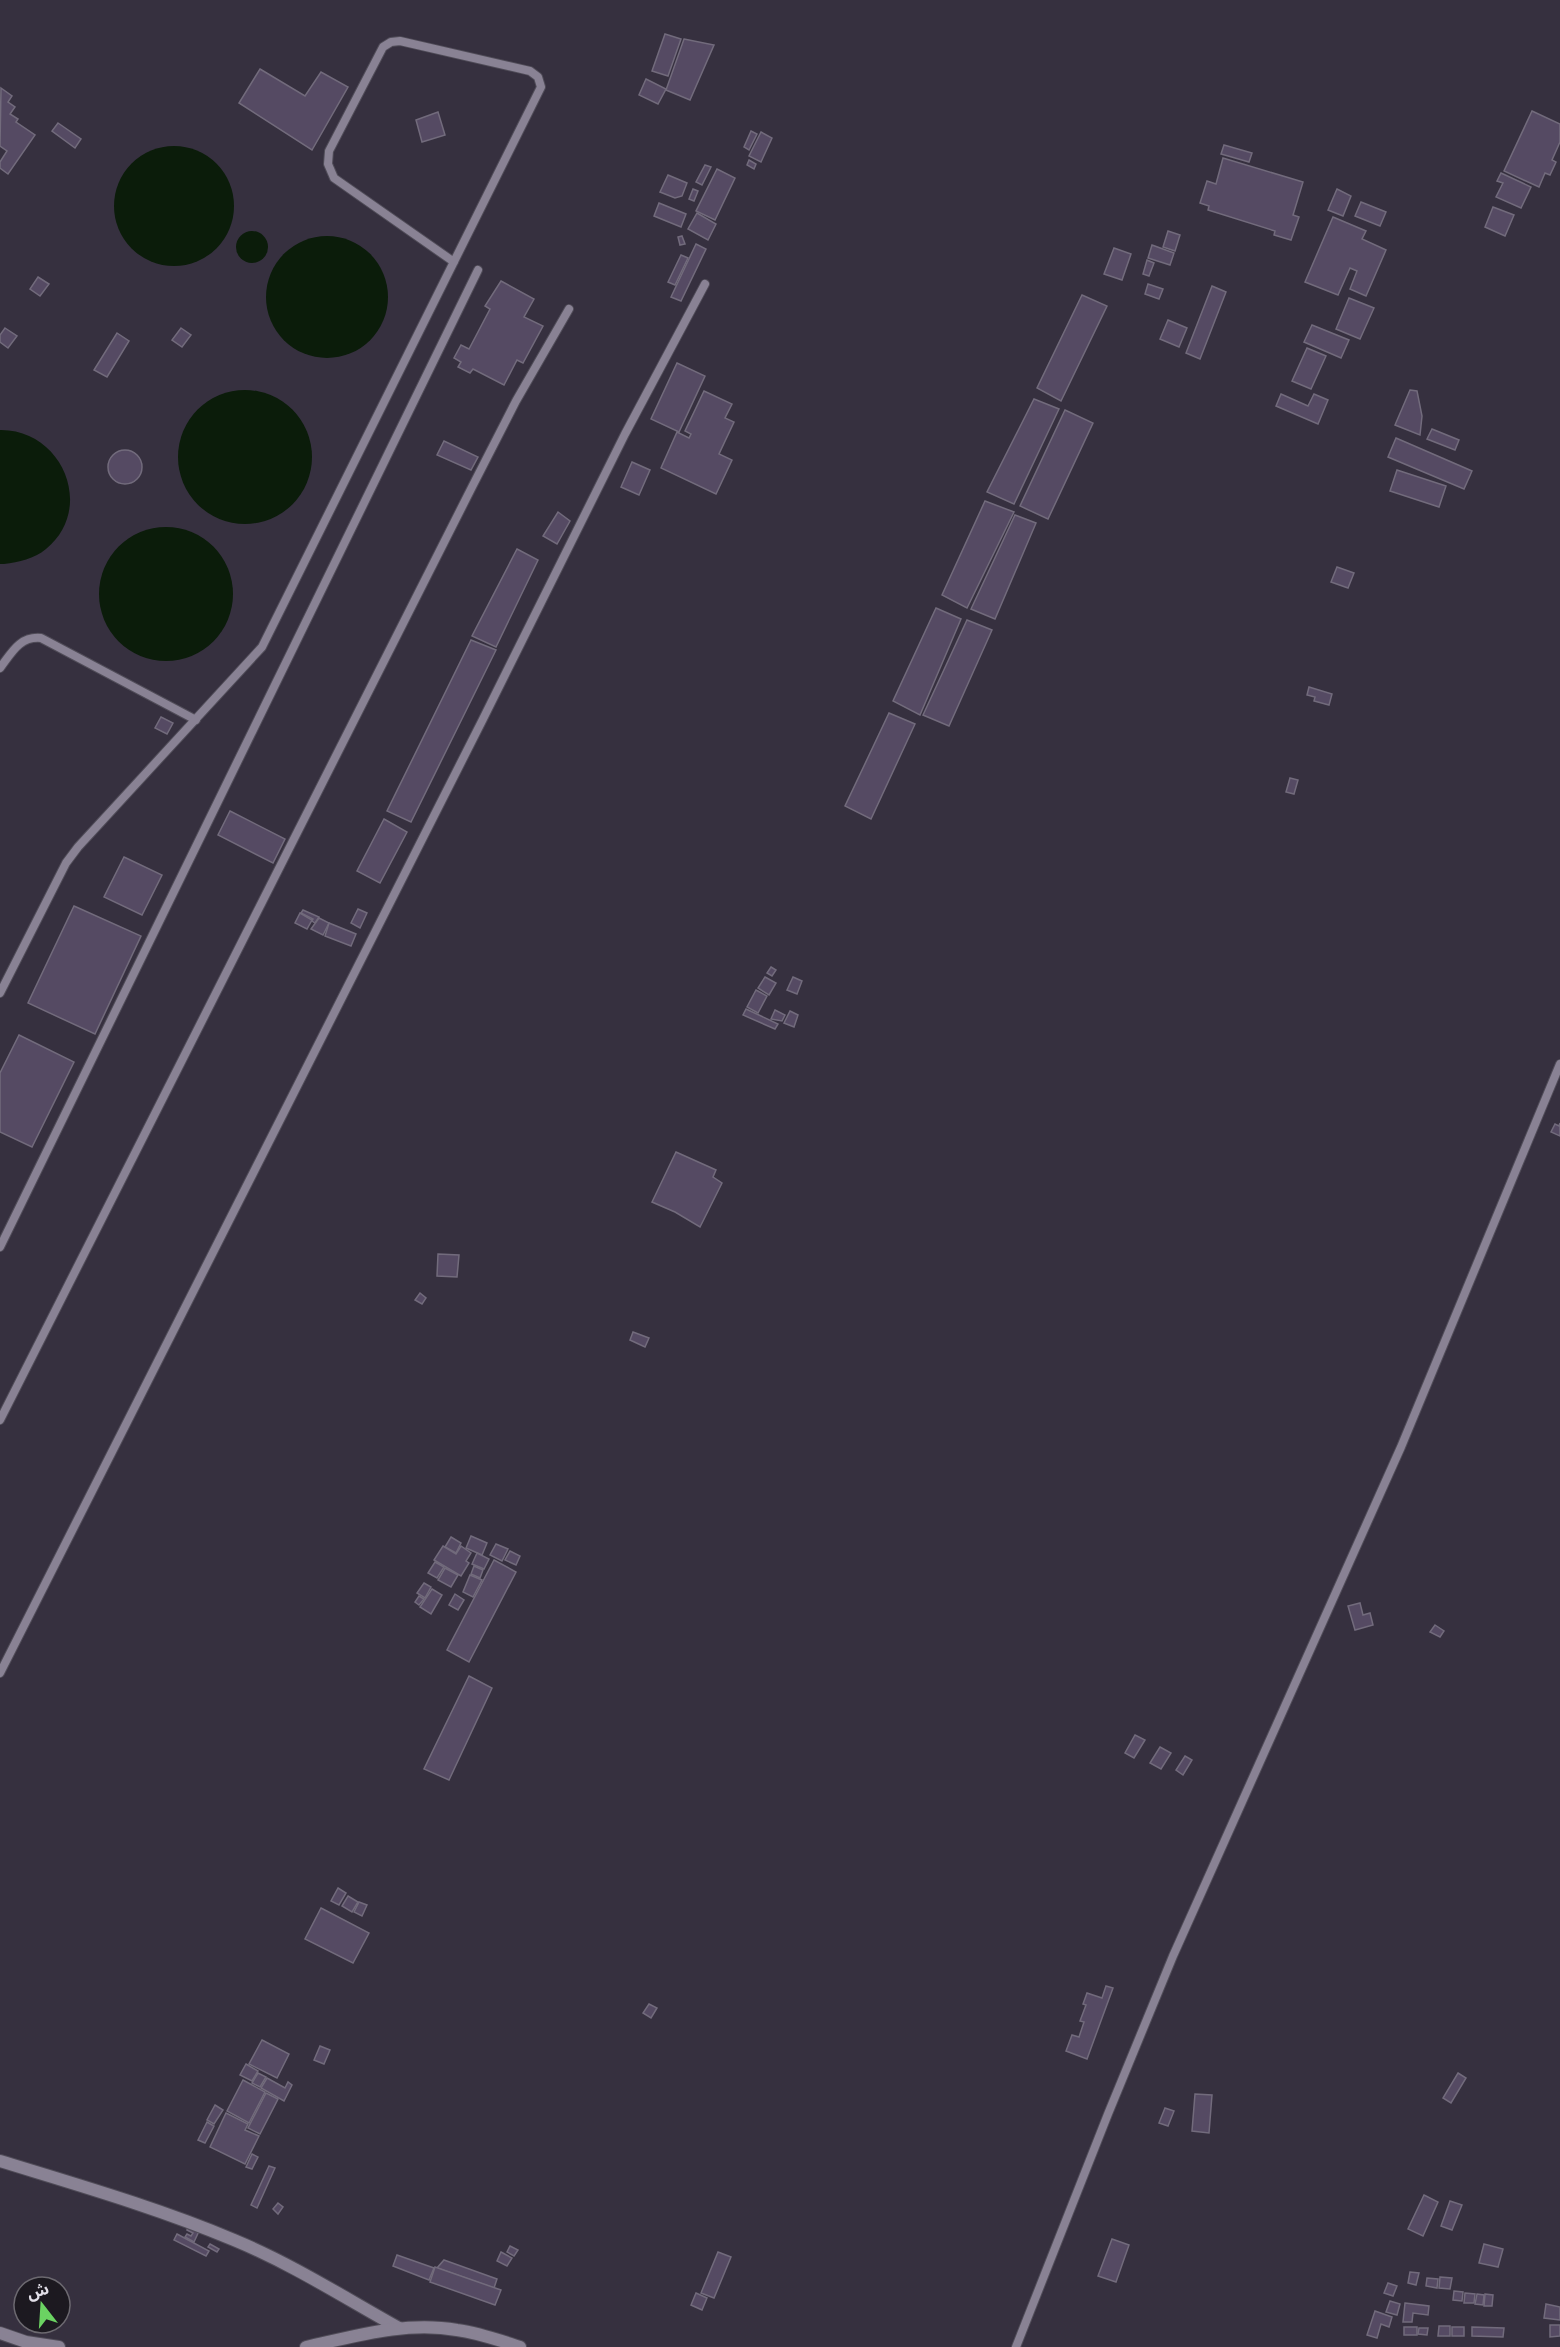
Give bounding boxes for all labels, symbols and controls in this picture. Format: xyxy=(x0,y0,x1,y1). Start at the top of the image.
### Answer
north arrow xyxy=(12,2275,72,2335)
text: ش xyxy=(24,2277,52,2305)

